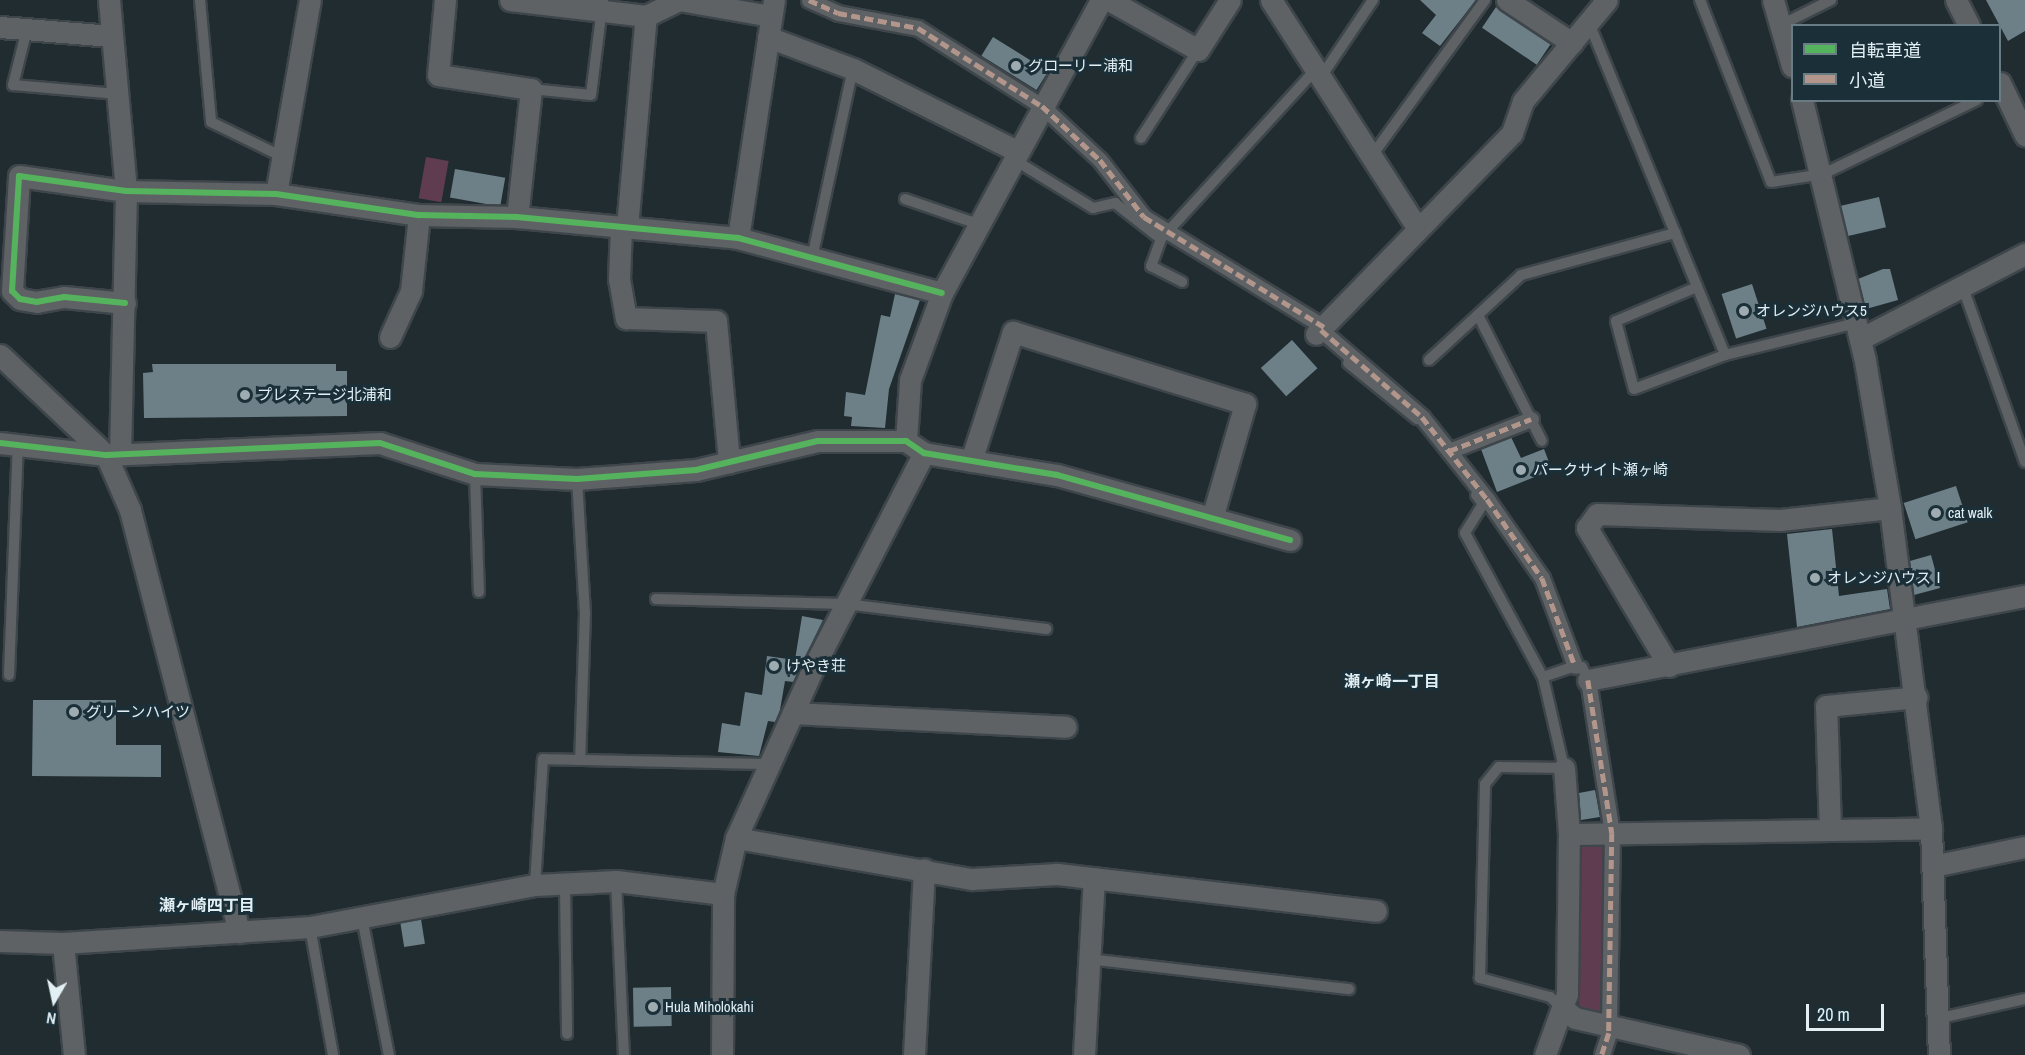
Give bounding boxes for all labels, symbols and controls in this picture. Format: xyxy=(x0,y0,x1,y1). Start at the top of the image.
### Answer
legend xyxy=(1791,24,2001,102)
text: 自転車道 xyxy=(1849,38,1921,63)
place label: グローリー浦和 xyxy=(1028,57,1133,75)
marker: グローリー浦和 xyxy=(1009,59,1023,73)
text: 小道 xyxy=(1849,68,1885,93)
place label: オレンジハウス5 xyxy=(1756,302,1868,320)
marker: オレンジハウス5 xyxy=(1737,304,1751,318)
place label: プレステージ北浦和 xyxy=(257,386,392,404)
marker: プレステージ北浦和 xyxy=(238,388,252,402)
place label: パークサイト瀬ヶ崎 xyxy=(1533,461,1668,479)
marker: パークサイト瀬ヶ崎 xyxy=(1514,463,1528,477)
place label: cat walk xyxy=(1948,504,1992,522)
marker: cat walk xyxy=(1929,506,1943,520)
place label: オレンジハウスⅠ xyxy=(1827,569,1947,587)
marker: オレンジハウスⅠ xyxy=(1808,571,1822,585)
place label: けやき荘 xyxy=(786,657,846,675)
marker: けやき荘 xyxy=(767,659,781,673)
district label: 瀬ヶ崎一丁目 xyxy=(1344,671,1440,691)
place label: グリーンハイツ xyxy=(86,703,191,721)
marker: グリーンハイツ xyxy=(67,705,81,719)
district label: 瀬ヶ崎四丁目 xyxy=(159,895,255,915)
north arrow xyxy=(24,971,84,1031)
scale bar xyxy=(1809,992,1887,1030)
place label: Hula Miholokahi xyxy=(665,998,754,1016)
marker: Hula Miholokahi xyxy=(646,1000,660,1014)
text: 20 m xyxy=(1817,1002,1850,1027)
text: N xyxy=(45,1007,58,1030)

